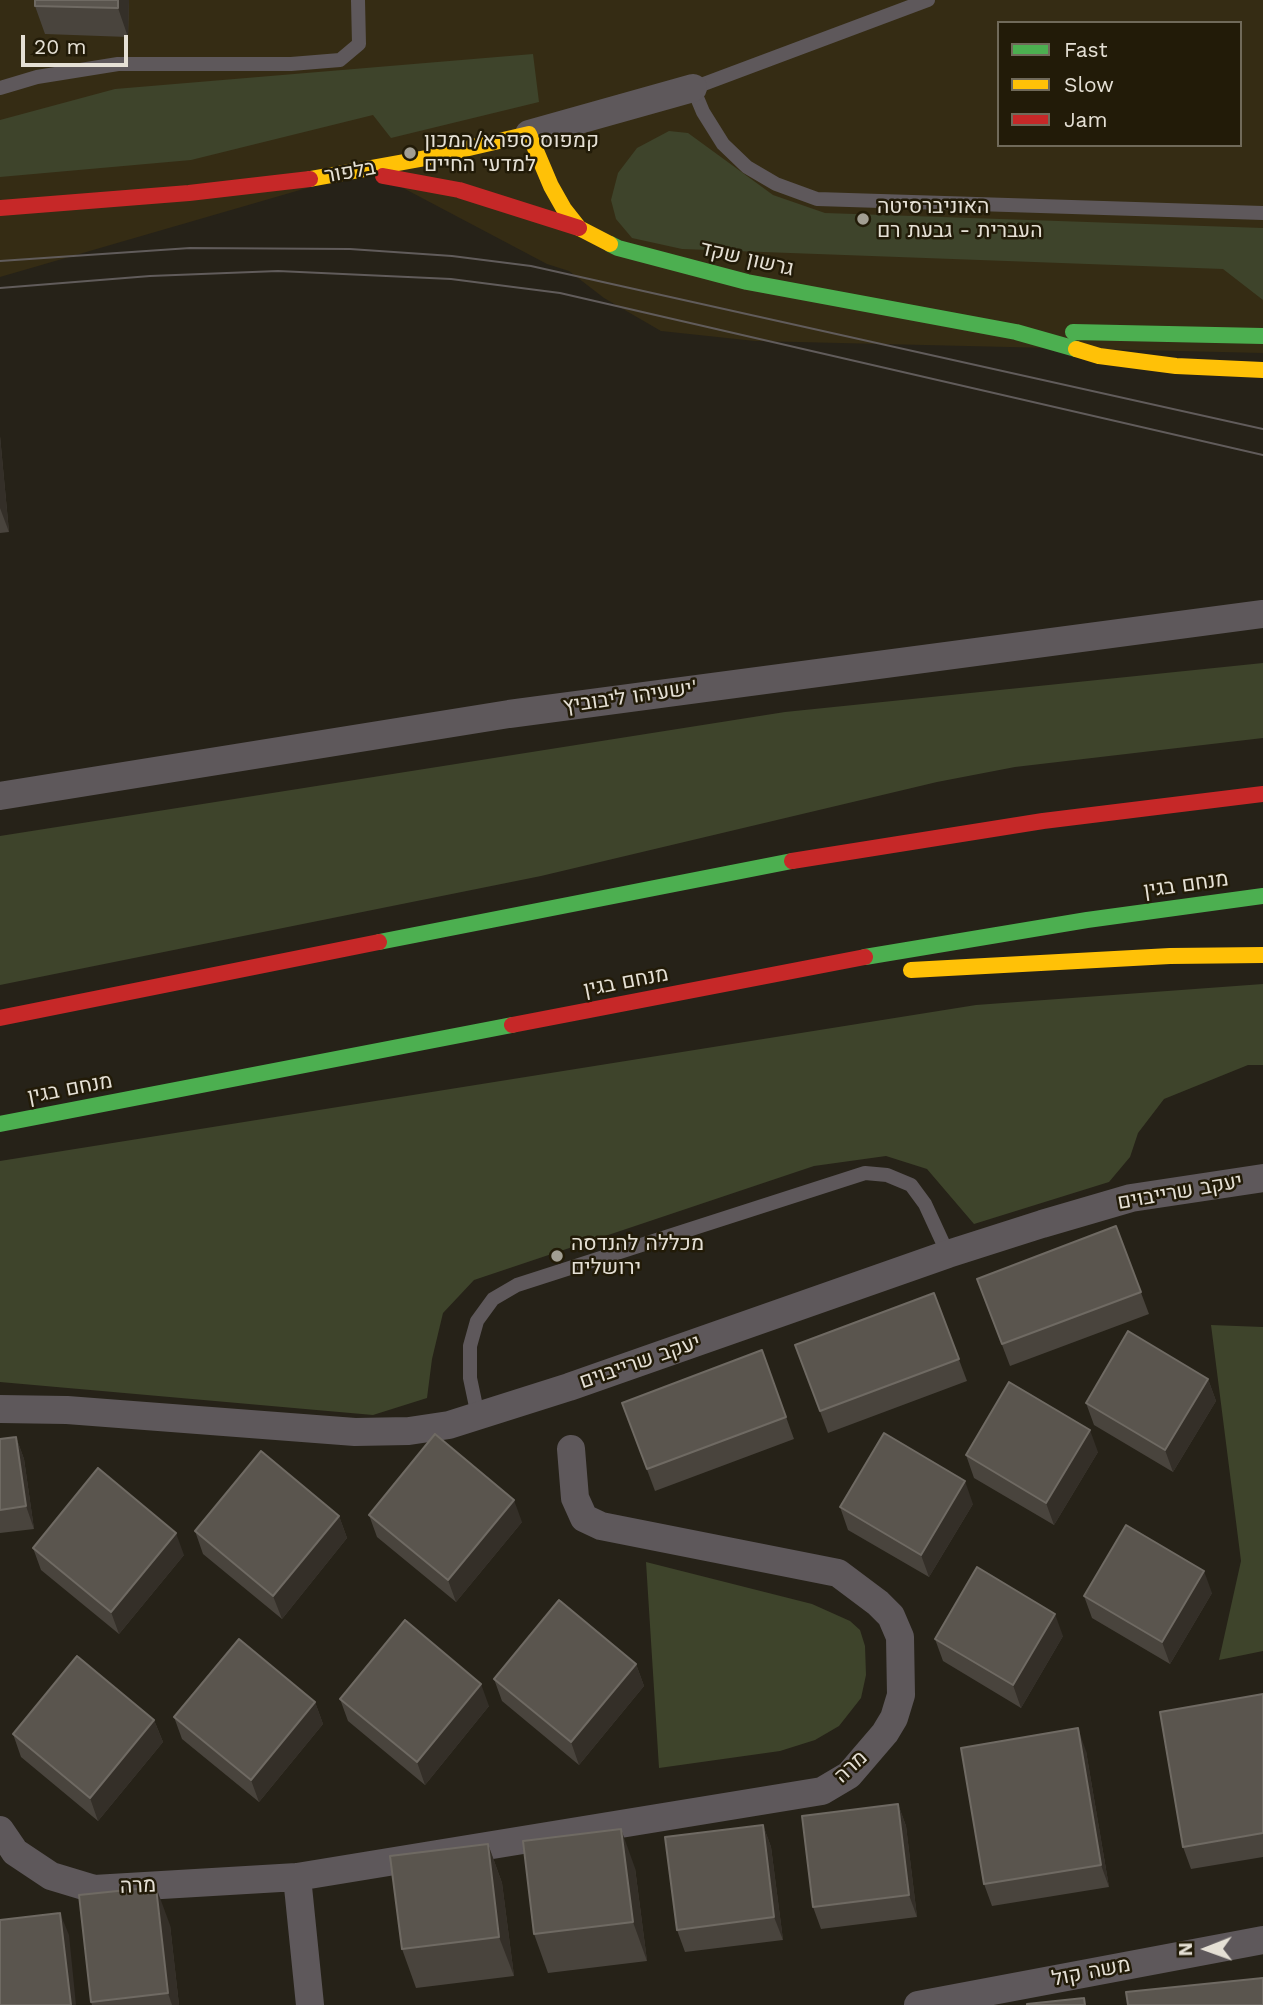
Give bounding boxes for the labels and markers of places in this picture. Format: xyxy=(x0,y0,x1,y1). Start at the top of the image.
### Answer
place label: קמפוס ספרא/המכון למדעי החיים xyxy=(424,128,599,178)
marker: קמפוס ספרא/המכון למדעי החיים xyxy=(402,145,418,161)
place label: האוניברסיטה העברית - גבעת רם xyxy=(877,194,1043,244)
marker: האוניברסיטה העברית - גבעת רם xyxy=(855,211,871,227)
place label: מכללה להנדסה ירושלים xyxy=(571,1231,704,1281)
marker: מכללה להנדסה ירושלים xyxy=(549,1248,565,1264)

